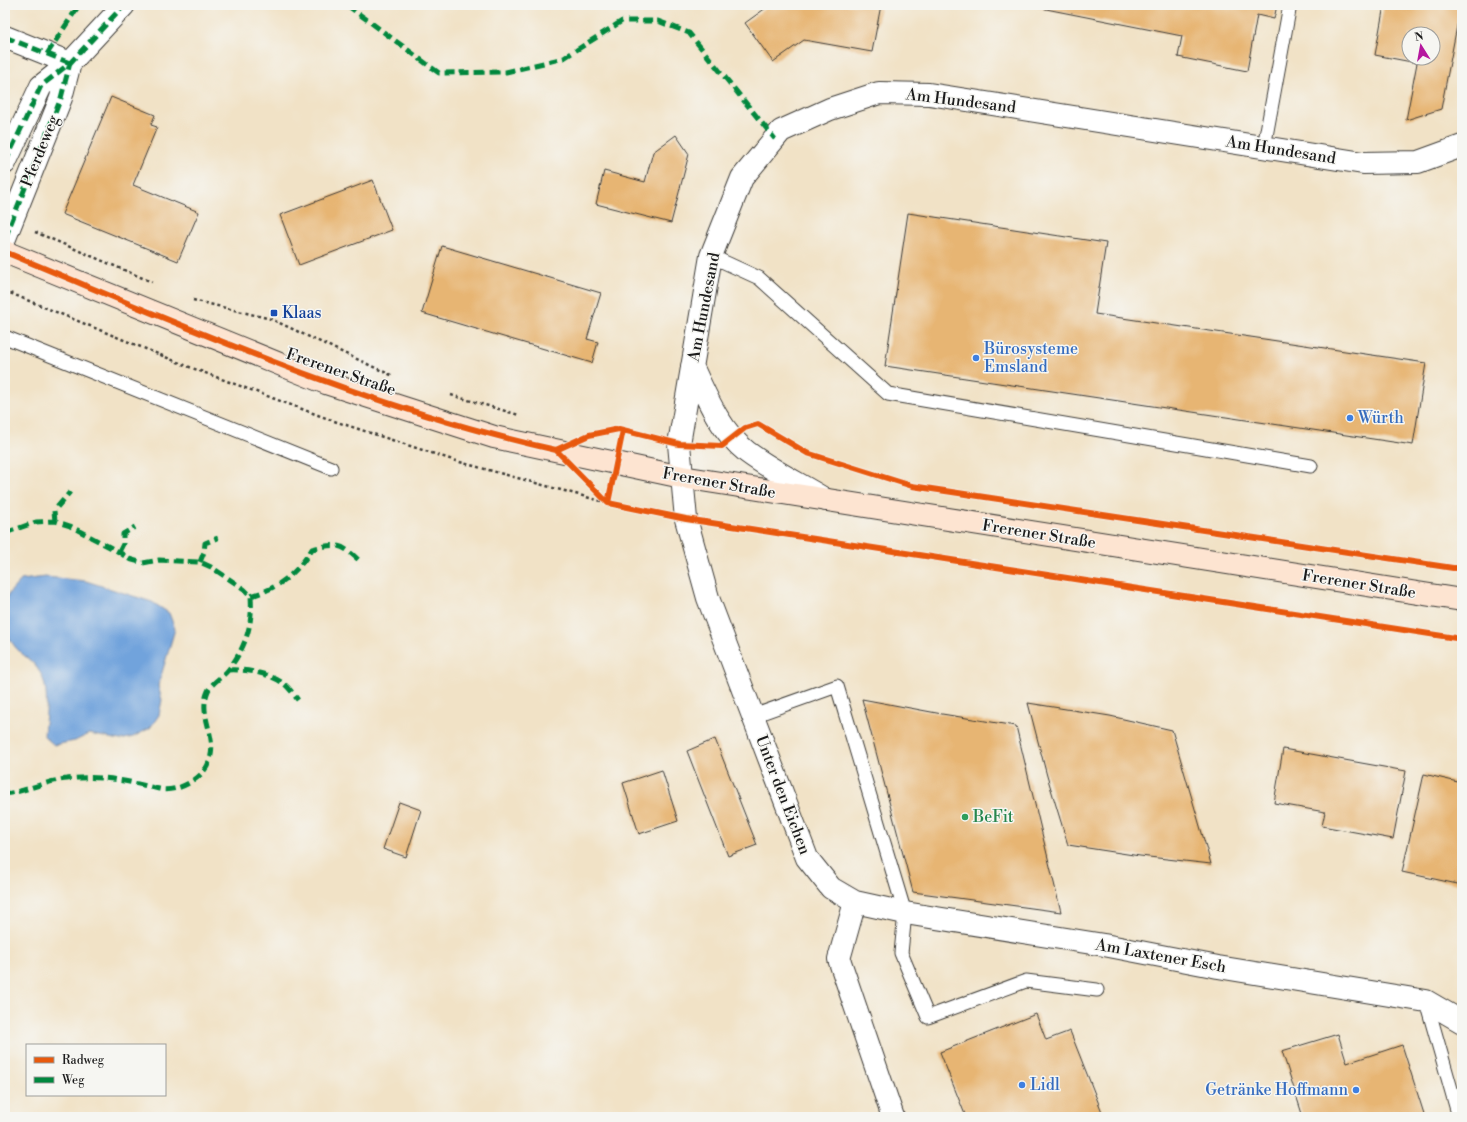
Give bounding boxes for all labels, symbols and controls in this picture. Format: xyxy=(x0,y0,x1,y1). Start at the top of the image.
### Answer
north arrow xyxy=(1401,26,1441,66)
text: N xyxy=(1414,29,1425,45)
street label: Am Hundesand xyxy=(904,84,1017,118)
street label: Pferdeweg xyxy=(17,111,64,190)
street label: Am Hundesand xyxy=(1224,131,1337,169)
street label: Am Hundesand xyxy=(683,251,724,364)
place label: Klaas xyxy=(282,303,322,323)
marker: Klaas xyxy=(269,308,279,318)
place label: Bürosysteme Emsland xyxy=(983,339,1078,377)
street label: Frerener Straße xyxy=(283,344,399,400)
marker: Bürosysteme Emsland xyxy=(971,353,981,363)
place label: Würth xyxy=(1357,408,1404,428)
marker: Würth xyxy=(1345,413,1355,423)
street label: Frerener Straße xyxy=(661,463,777,503)
street label: Frerener Straße xyxy=(981,515,1097,553)
street label: Frerener Straße xyxy=(1301,565,1417,603)
street label: Unter den Eichen xyxy=(751,732,815,858)
place label: BeFit xyxy=(972,807,1014,827)
marker: BeFit xyxy=(960,812,970,822)
street label: Am Laxtener Esch xyxy=(1093,935,1228,977)
legend xyxy=(26,1044,166,1096)
text: Radweg xyxy=(62,1053,105,1068)
text: Weg xyxy=(61,1073,85,1088)
place label: Lidl xyxy=(1030,1075,1060,1095)
marker: Lidl xyxy=(1017,1080,1027,1090)
place label: Getränke Hoffmann xyxy=(1205,1080,1348,1100)
marker: Getränke Hoffmann xyxy=(1351,1085,1361,1095)

